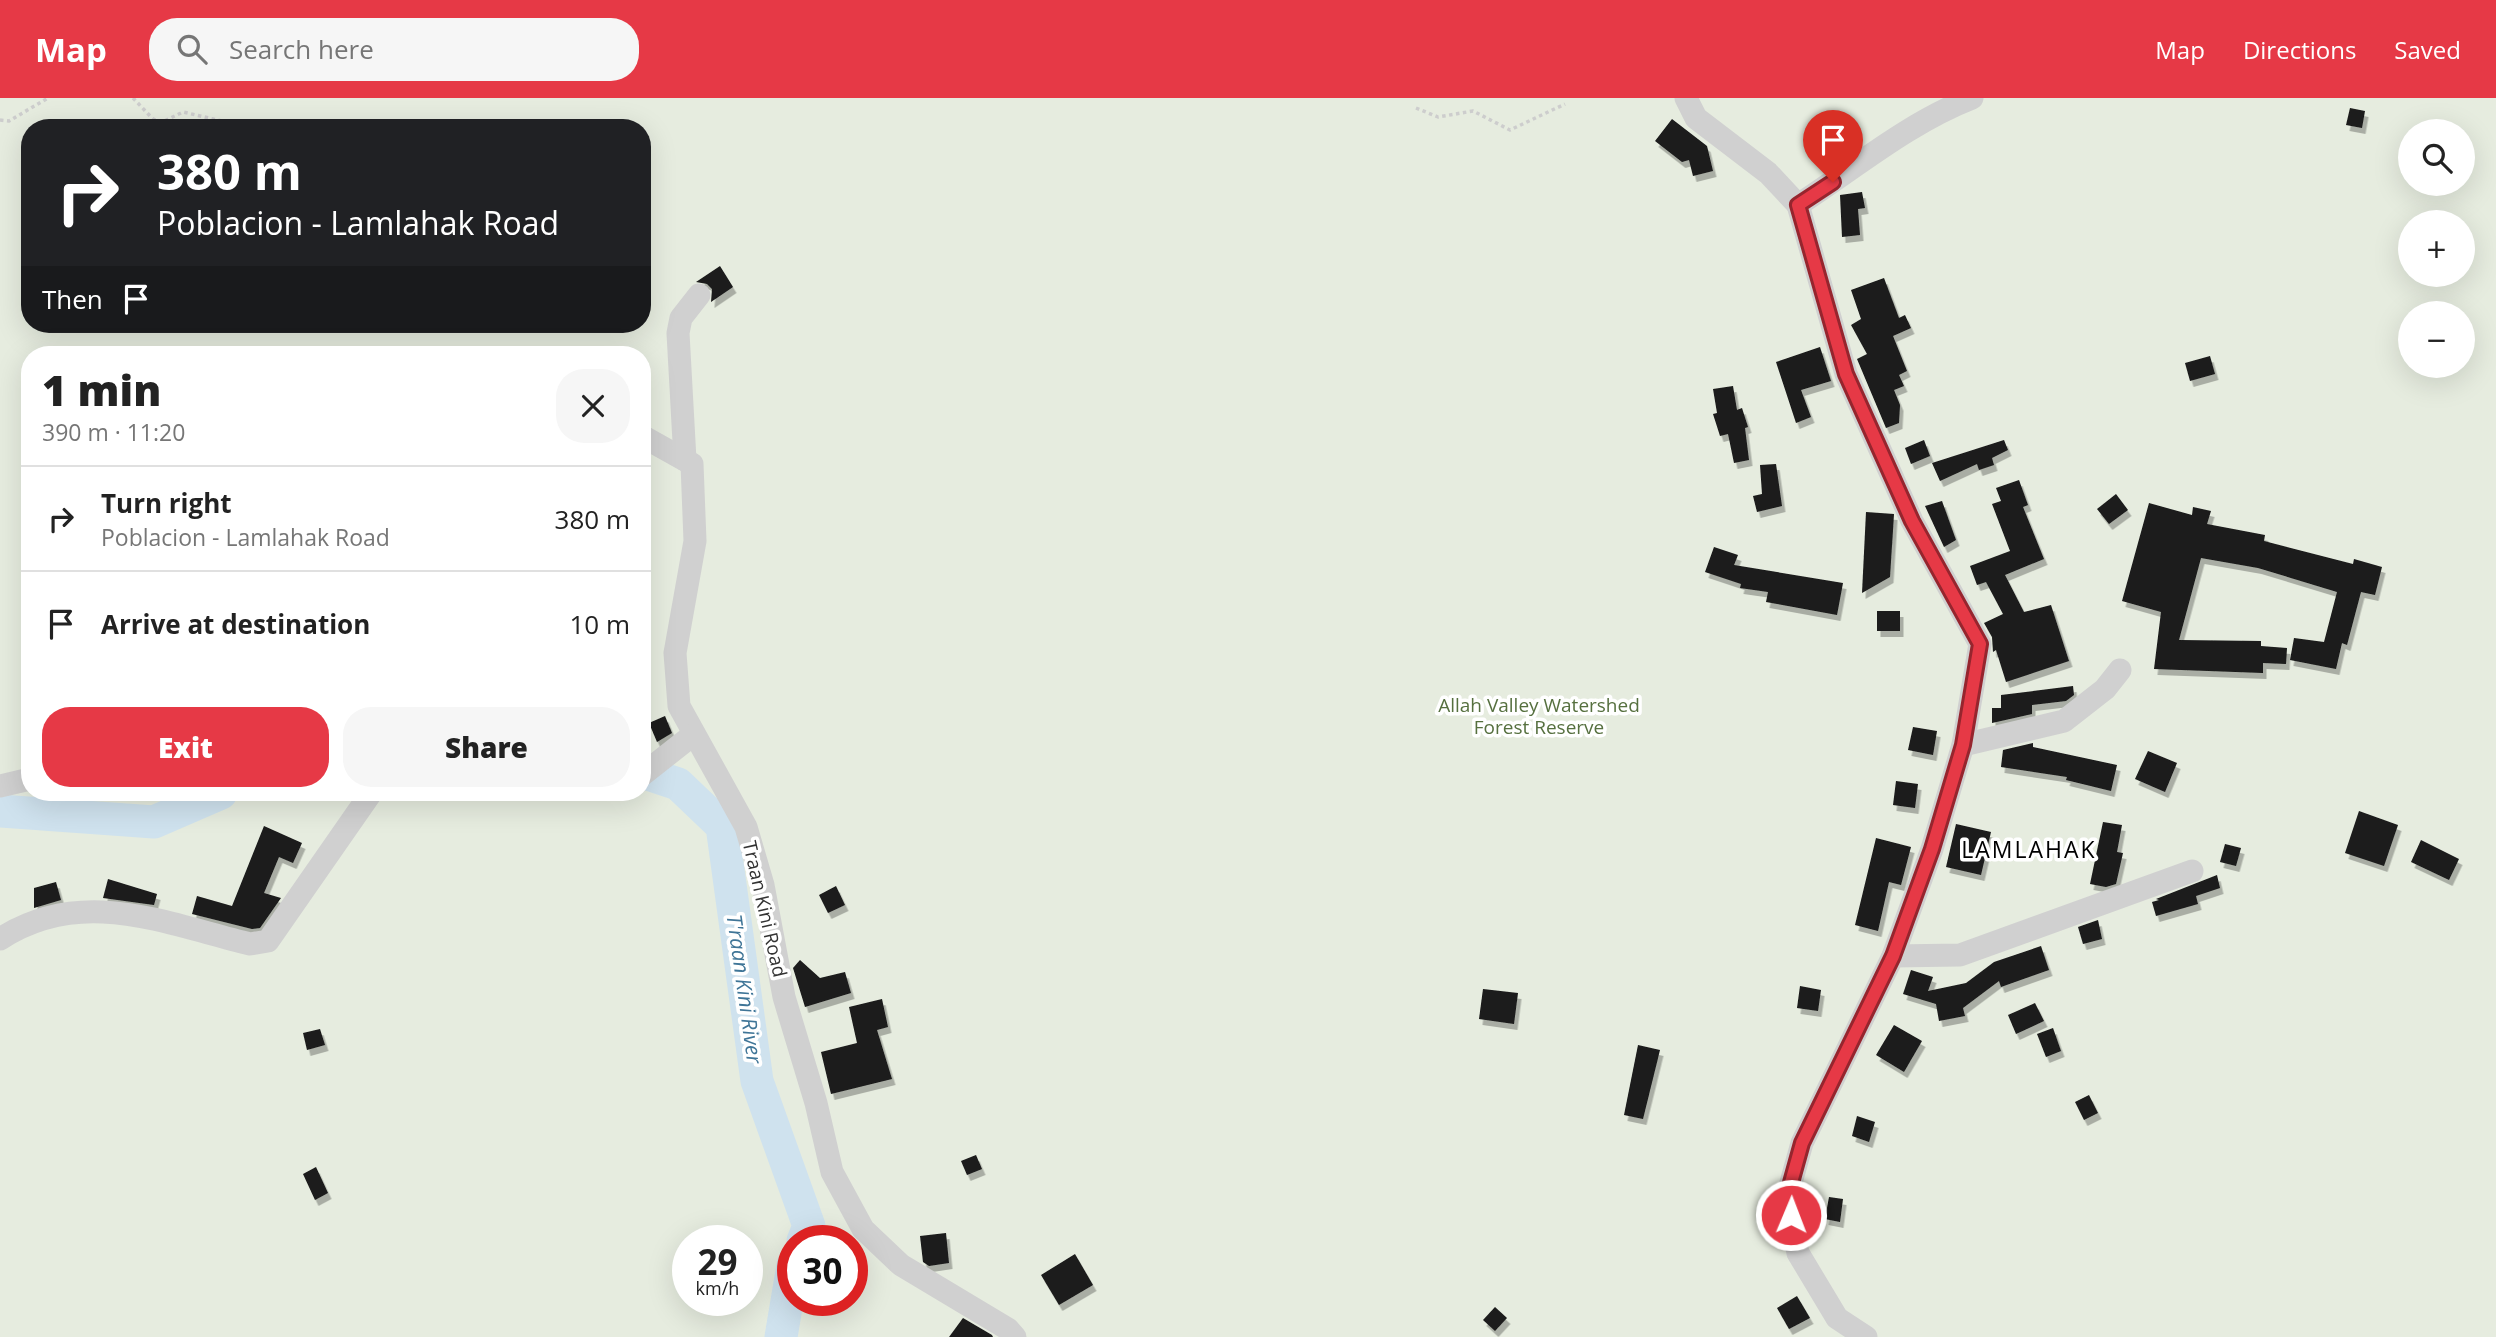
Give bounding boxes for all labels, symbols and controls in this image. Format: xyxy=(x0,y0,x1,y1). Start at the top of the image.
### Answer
search box xyxy=(149,18,639,81)
text: Map xyxy=(35,27,107,72)
icon: search xyxy=(173,30,211,68)
text: Search here xyxy=(229,31,374,67)
text: Map xyxy=(2155,33,2205,66)
text: Directions xyxy=(2243,33,2356,66)
text: Saved xyxy=(2394,33,2461,66)
pin xyxy=(1803,110,1863,182)
map controls xyxy=(2398,119,2475,378)
button: search xyxy=(2398,119,2475,196)
icon: arrive xyxy=(1814,121,1852,159)
text: 380 m xyxy=(157,138,302,204)
icon: right xyxy=(42,147,133,238)
text: Poblacion - Lamlahak Road xyxy=(157,201,559,244)
button: + xyxy=(2398,210,2475,287)
icon: arrive xyxy=(117,280,155,318)
text: Then xyxy=(42,281,103,317)
button: − xyxy=(2398,301,2475,378)
text: 1 min xyxy=(42,361,161,418)
button: close xyxy=(556,369,630,443)
text: 390 m · 11:20 xyxy=(42,416,185,448)
text: Turn right xyxy=(101,485,232,521)
icon: right xyxy=(42,500,80,538)
text: 380 m xyxy=(555,501,630,537)
text: Poblacion - Lamlahak Road xyxy=(101,521,390,553)
icon: arrive xyxy=(42,605,80,643)
text: Arrive at destination xyxy=(101,606,370,642)
text: 10 m xyxy=(569,606,630,642)
park label: Allah Valley Watershed Forest Reserve xyxy=(1438,692,1640,740)
button: Exit xyxy=(42,707,329,787)
button: Share xyxy=(343,707,630,787)
district label: LAMLAHAK xyxy=(1961,833,2097,865)
street label: Traan Kini Road xyxy=(737,838,793,980)
water label: T'raan Kini River xyxy=(721,913,769,1066)
position arrow xyxy=(1754,1178,1828,1252)
speed limit sign: 30 xyxy=(777,1225,868,1316)
text: 29 xyxy=(697,1238,738,1285)
text: km/h xyxy=(696,1276,739,1300)

